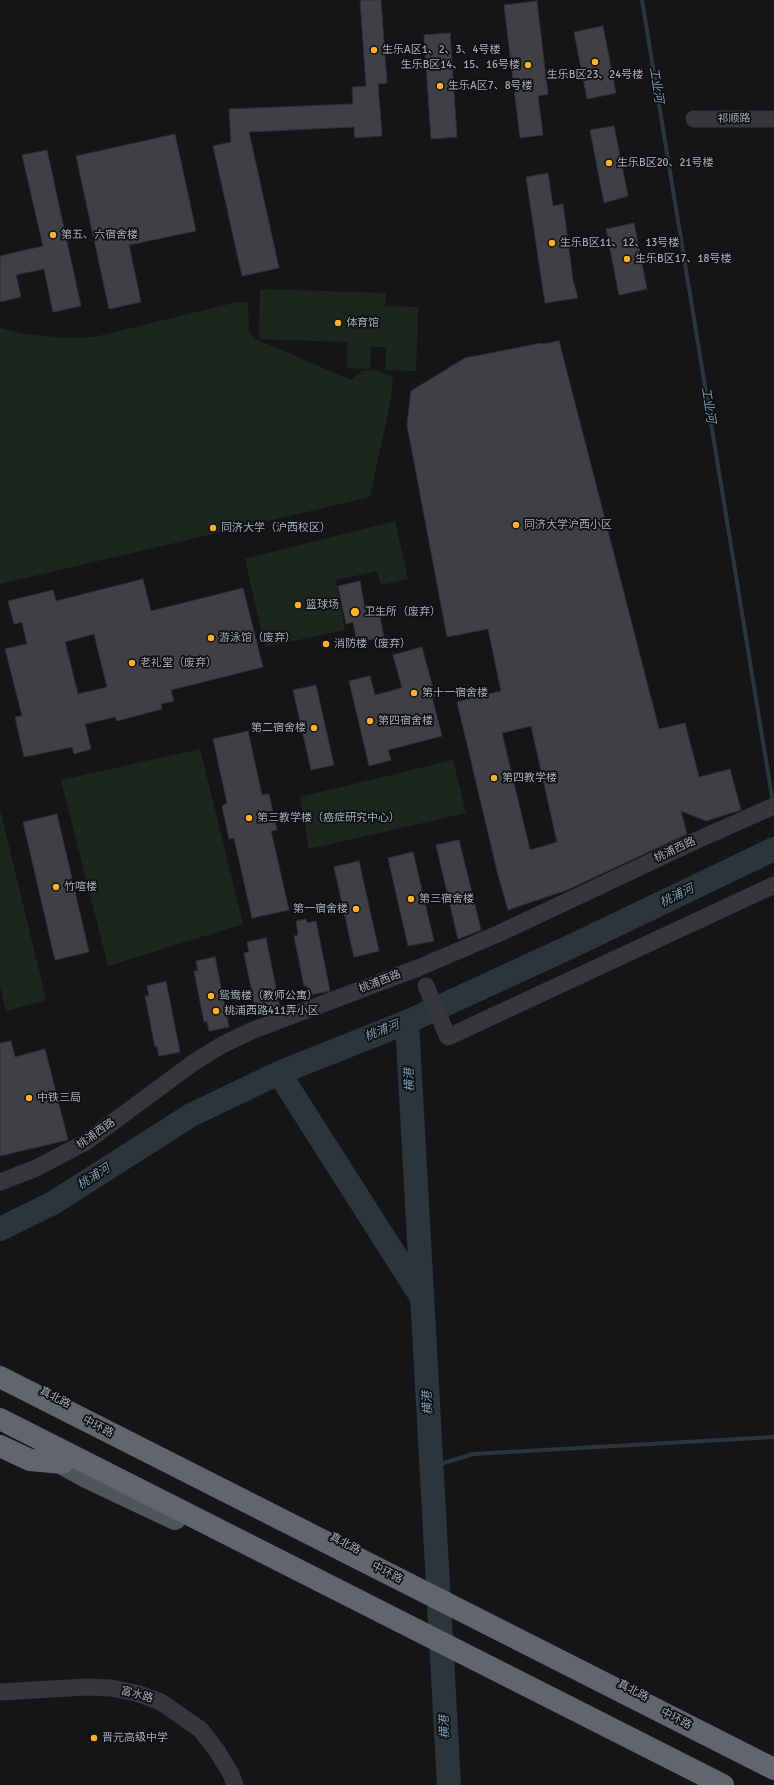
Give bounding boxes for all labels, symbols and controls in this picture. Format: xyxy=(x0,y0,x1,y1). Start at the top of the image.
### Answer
place label: 生乐A区1、2、3、4号楼 xyxy=(382,43,500,57)
marker: 生乐A区1、2、3、4号楼 xyxy=(369,45,379,55)
marker: 生乐B区23、24号楼 xyxy=(590,57,600,67)
place label: 生乐B区14、15、16号楼 xyxy=(401,58,520,72)
marker: 生乐B区14、15、16号楼 xyxy=(523,60,533,70)
water label: 工业河 xyxy=(646,66,666,104)
place label: 生乐B区23、24号楼 xyxy=(547,68,643,82)
place label: 生乐A区7、8号楼 xyxy=(448,79,533,93)
marker: 生乐A区7、8号楼 xyxy=(435,81,445,91)
street label: 祁顺路 xyxy=(717,112,751,126)
place label: 生乐B区20、21号楼 xyxy=(617,156,713,170)
marker: 生乐B区20、21号楼 xyxy=(604,158,614,168)
place label: 第五、六宿舍楼 xyxy=(61,228,138,242)
marker: 第五、六宿舍楼 xyxy=(48,230,58,240)
place label: 生乐B区11、12、13号楼 xyxy=(560,236,679,250)
marker: 生乐B区11、12、13号楼 xyxy=(547,238,557,248)
place label: 生乐B区17、18号楼 xyxy=(635,252,731,266)
marker: 生乐B区17、18号楼 xyxy=(622,254,632,264)
place label: 体育馆 xyxy=(346,316,379,330)
marker: 体育馆 xyxy=(333,318,343,328)
water label: 工业河 xyxy=(698,386,718,424)
place label: 同济大学沪西小区 xyxy=(524,518,612,532)
marker: 同济大学沪西小区 xyxy=(511,520,521,530)
place label: 同济大学（沪西校区） xyxy=(221,521,331,535)
marker: 同济大学（沪西校区） xyxy=(208,523,218,533)
place label: 篮球场 xyxy=(306,598,339,612)
marker: 篮球场 xyxy=(293,600,303,610)
place label: 卫生所（废弃） xyxy=(364,605,441,619)
marker: 卫生所（废弃） xyxy=(349,606,361,618)
place label: 游泳馆（废弃） xyxy=(219,631,296,645)
marker: 游泳馆（废弃） xyxy=(206,633,216,643)
place label: 消防楼（废弃） xyxy=(334,637,411,651)
marker: 消防楼（废弃） xyxy=(321,639,331,649)
place label: 老礼堂（废弃） xyxy=(140,656,217,670)
marker: 老礼堂（废弃） xyxy=(127,658,137,668)
place label: 第十一宿舍楼 xyxy=(422,686,488,700)
marker: 第十一宿舍楼 xyxy=(409,688,419,698)
place label: 第四宿舍楼 xyxy=(378,714,433,728)
marker: 第四宿舍楼 xyxy=(365,716,375,726)
place label: 第二宿舍楼 xyxy=(251,721,306,735)
marker: 第二宿舍楼 xyxy=(309,723,319,733)
place label: 第四教学楼 xyxy=(502,771,557,785)
marker: 第四教学楼 xyxy=(489,773,499,783)
place label: 第三教学楼（癌症研究中心） xyxy=(257,811,400,825)
marker: 第三教学楼（癌症研究中心） xyxy=(244,813,254,823)
street label: 桃浦西路 xyxy=(652,835,698,865)
place label: 竹喧楼 xyxy=(64,880,97,894)
marker: 竹喧楼 xyxy=(51,882,61,892)
water label: 桃浦河 xyxy=(658,882,696,910)
place label: 第三宿舍楼 xyxy=(419,892,474,906)
marker: 第三宿舍楼 xyxy=(406,894,416,904)
place label: 第一宿舍楼 xyxy=(293,902,348,916)
marker: 第一宿舍楼 xyxy=(351,904,361,914)
street label: 桃浦西路 xyxy=(357,968,403,996)
place label: 鸳鸯楼（教师公寓） xyxy=(219,989,318,1003)
marker: 鸳鸯楼（教师公寓） xyxy=(206,991,216,1001)
place label: 桃浦西路411弄小区 xyxy=(224,1004,319,1018)
marker: 桃浦西路411弄小区 xyxy=(211,1006,221,1016)
water label: 桃浦河 xyxy=(363,1018,401,1044)
water label: 横港 xyxy=(402,1068,418,1092)
place label: 中铁三局 xyxy=(37,1091,81,1105)
marker: 中铁三局 xyxy=(24,1093,34,1103)
street label: 桃浦西路 xyxy=(74,1116,118,1152)
water label: 桃浦河 xyxy=(75,1161,113,1193)
street label: 真北路 xyxy=(37,1385,73,1411)
water label: 横港 xyxy=(420,1391,436,1415)
street label: 中环路 xyxy=(80,1414,116,1440)
street label: 真北路 xyxy=(327,1531,363,1557)
street label: 中环路 xyxy=(369,1560,405,1586)
street label: 真北路 xyxy=(615,1678,651,1704)
street label: 富水路 xyxy=(119,1684,155,1706)
street label: 中环路 xyxy=(658,1706,694,1732)
water label: 横港 xyxy=(437,1715,453,1739)
place label: 晋元高级中学 xyxy=(102,1731,168,1745)
marker: 晋元高级中学 xyxy=(89,1733,99,1743)

